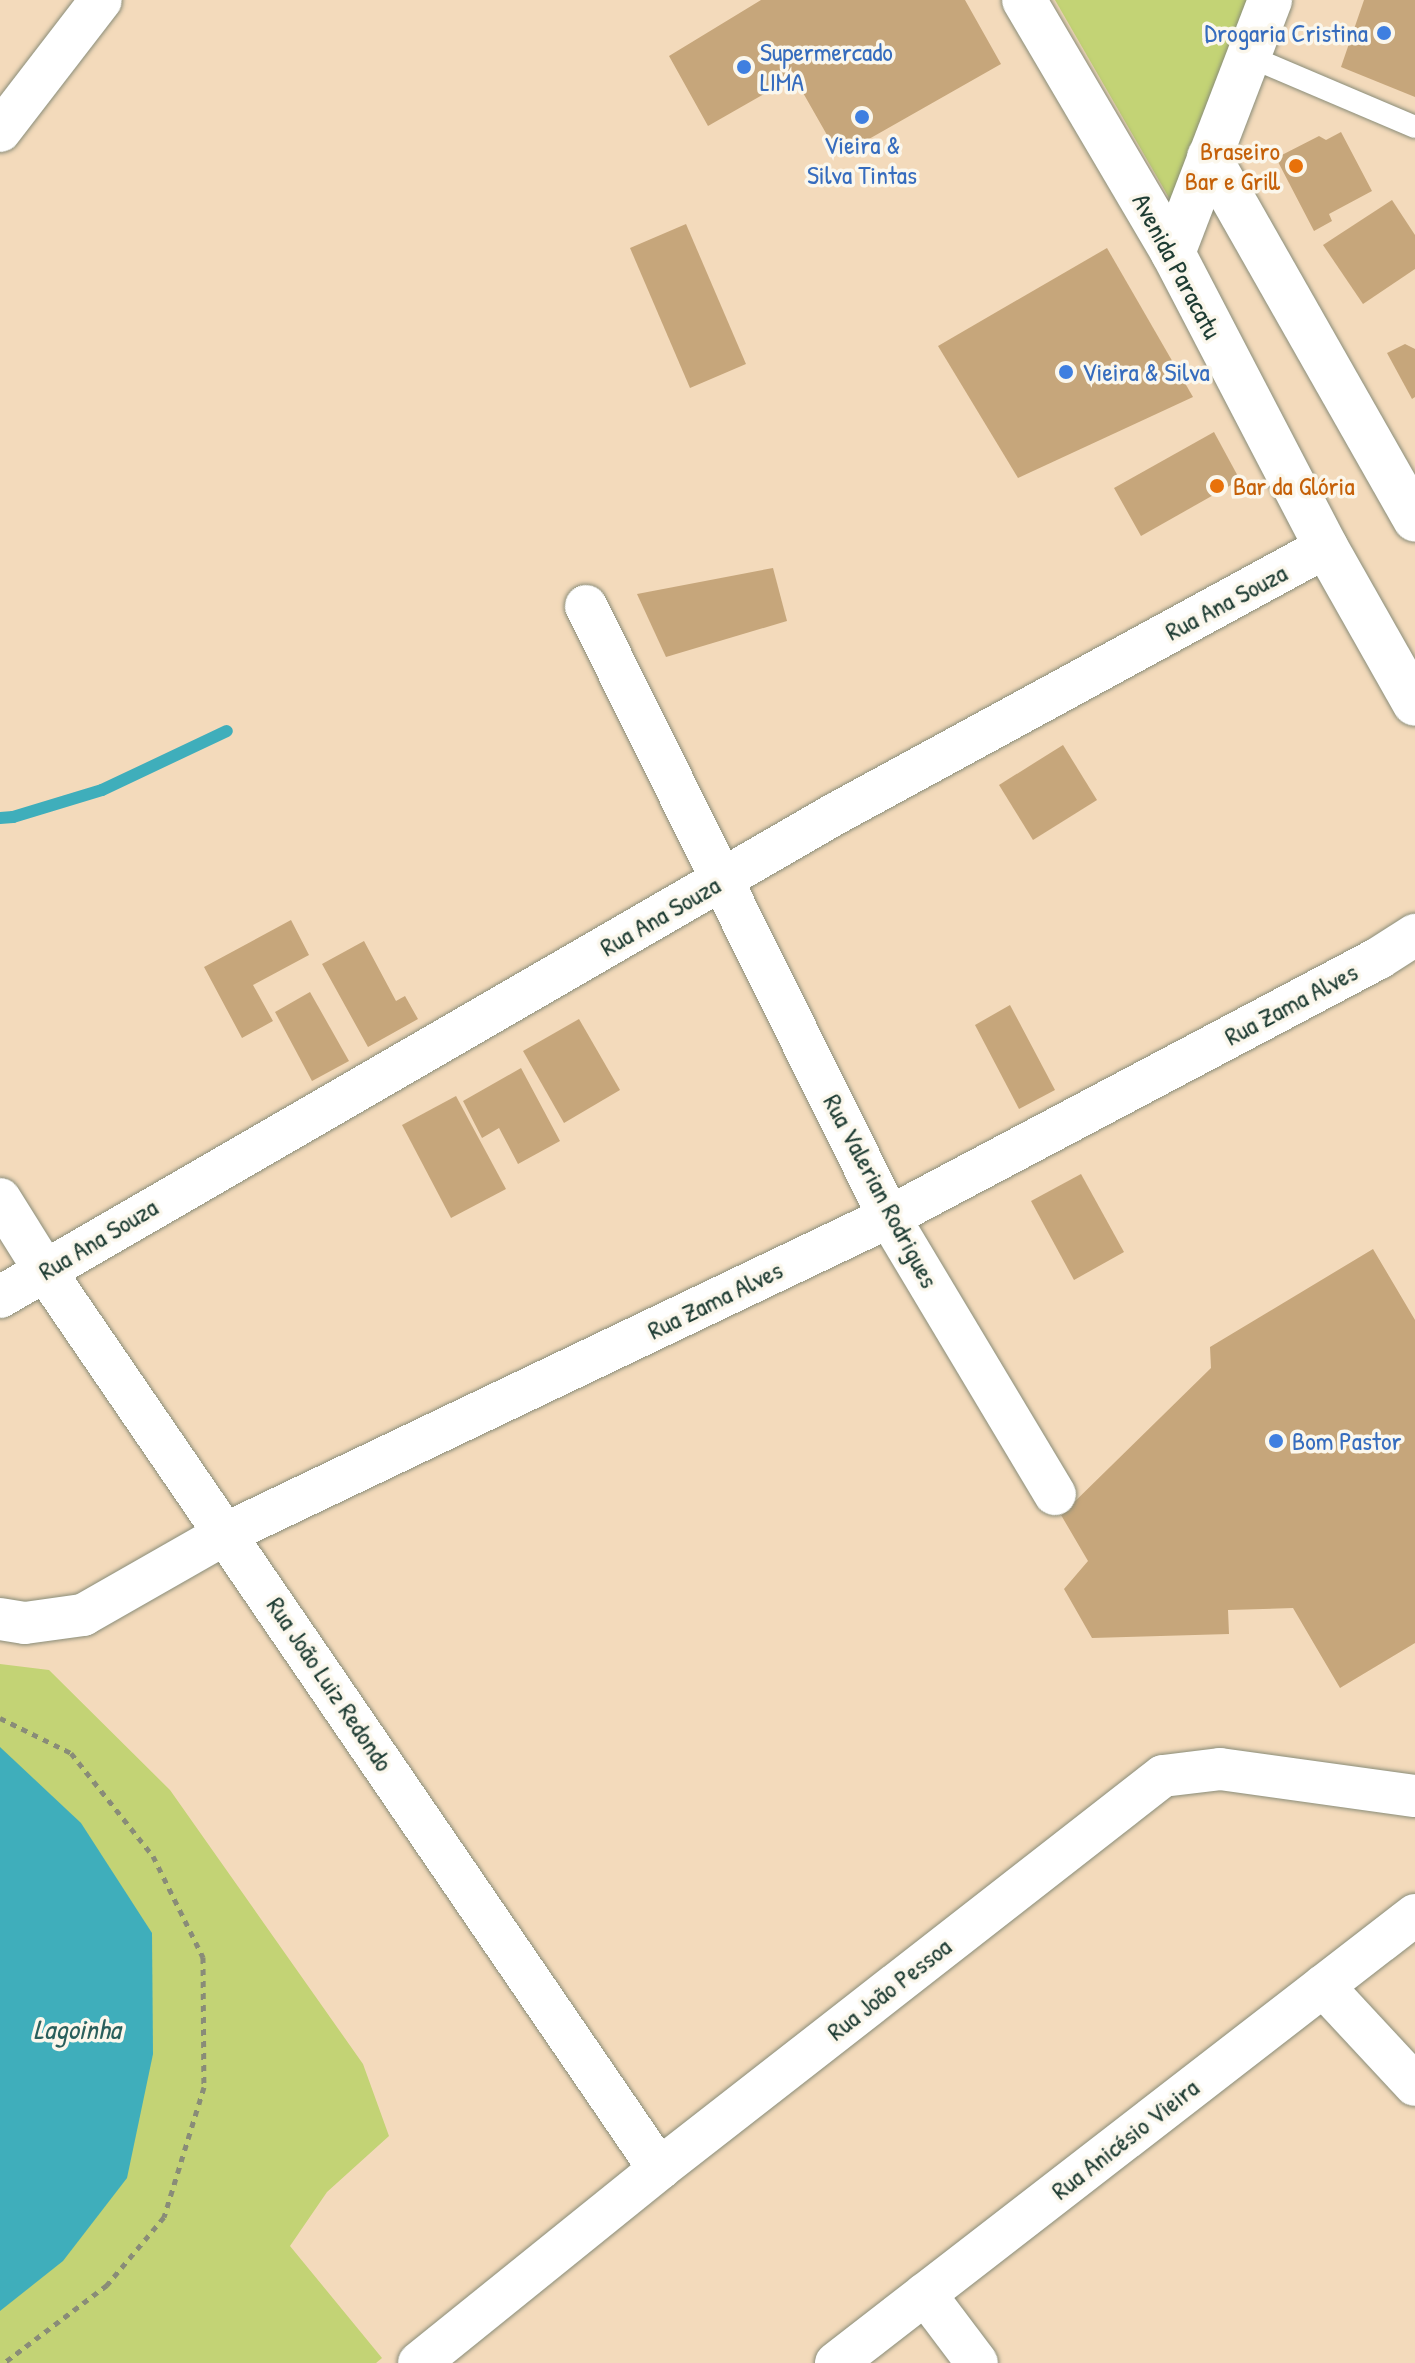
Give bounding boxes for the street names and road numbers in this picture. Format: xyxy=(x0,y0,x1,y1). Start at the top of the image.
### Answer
street label: Avenida Paracatu xyxy=(1126,188,1228,344)
street label: Rua Ana Souza xyxy=(1160,557,1292,647)
street label: Rua Ana Souza xyxy=(595,869,725,963)
street label: Rua Zama Alves xyxy=(1219,956,1363,1052)
street label: Rua Valerian Rodrigues xyxy=(817,1089,945,1293)
street label: Rua Ana Souza xyxy=(33,1191,163,1287)
street label: Rua Zama Alves xyxy=(643,1254,787,1346)
street label: Rua João Luiz Redondo xyxy=(260,1591,400,1777)
street label: Rua João Pessoa xyxy=(821,1931,957,2047)
street label: Rua Anicésio Vieira xyxy=(1045,2072,1205,2206)

